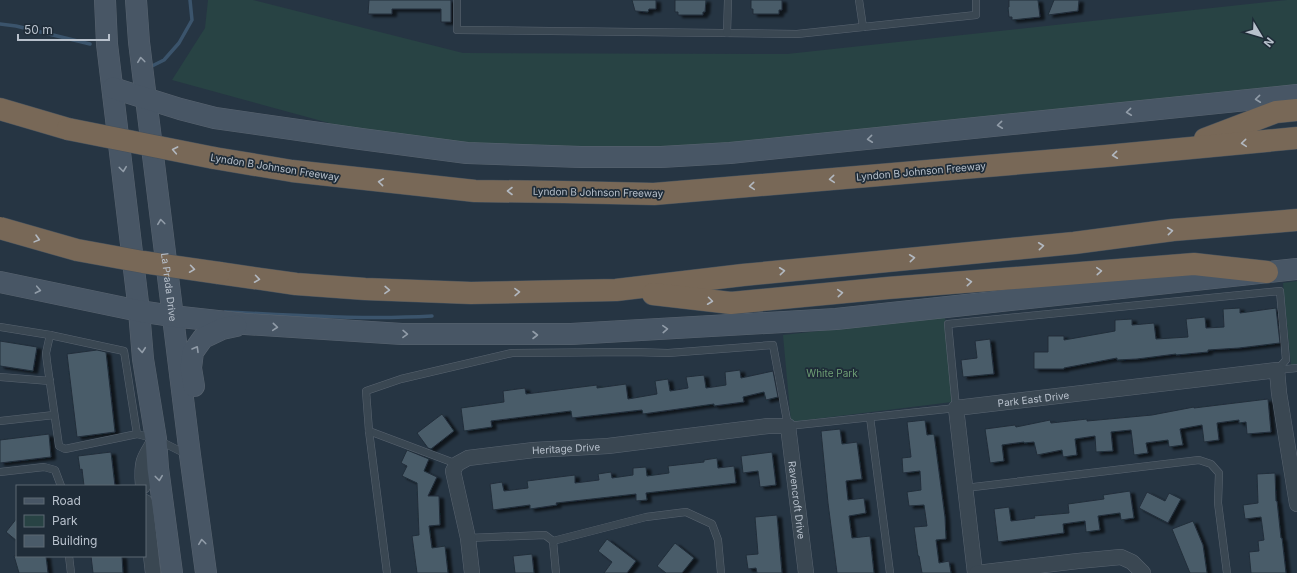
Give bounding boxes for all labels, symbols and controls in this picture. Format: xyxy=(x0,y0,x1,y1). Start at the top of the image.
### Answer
scale bar xyxy=(18,16,109,42)
north arrow xyxy=(1241,16,1281,56)
text: 50 m xyxy=(24,22,53,37)
text: N xyxy=(1261,35,1277,50)
one-way arrow xyxy=(137,57,146,63)
one-way arrow xyxy=(1255,95,1261,104)
one-way arrow xyxy=(1126,107,1132,116)
one-way arrow xyxy=(996,121,1003,130)
one-way arrow xyxy=(867,134,873,143)
one-way arrow xyxy=(1241,139,1247,148)
one-way arrow xyxy=(172,146,178,155)
one-way arrow xyxy=(1112,150,1118,159)
street label: Lyndon B Johnson Freeway xyxy=(210,151,341,183)
street label: Lyndon B Johnson Freeway xyxy=(856,159,987,183)
one-way arrow xyxy=(118,166,127,172)
one-way arrow xyxy=(829,174,835,183)
one-way arrow xyxy=(378,177,384,186)
one-way arrow xyxy=(749,181,755,190)
street label: Lyndon B Johnson Freeway xyxy=(533,185,664,199)
one-way arrow xyxy=(507,187,513,195)
one-way arrow xyxy=(157,219,166,225)
one-way arrow xyxy=(1167,227,1173,236)
one-way arrow xyxy=(34,234,41,243)
one-way arrow xyxy=(1038,241,1044,250)
street label: La Prada Drive xyxy=(159,252,179,322)
one-way arrow xyxy=(909,254,915,263)
one-way arrow xyxy=(189,264,195,273)
one-way arrow xyxy=(1096,266,1102,275)
one-way arrow xyxy=(779,267,785,276)
one-way arrow xyxy=(254,274,260,283)
one-way arrow xyxy=(966,277,972,286)
one-way arrow xyxy=(35,285,41,293)
one-way arrow xyxy=(384,286,390,294)
one-way arrow xyxy=(514,288,520,296)
one-way arrow xyxy=(837,289,843,298)
one-way arrow xyxy=(707,296,713,305)
one-way arrow xyxy=(272,322,278,331)
one-way arrow xyxy=(662,325,668,333)
one-way arrow xyxy=(402,330,408,338)
one-way arrow xyxy=(532,331,538,339)
one-way arrow xyxy=(191,346,199,353)
one-way arrow xyxy=(138,347,147,353)
park label: White Park xyxy=(806,367,858,379)
street label: Park East Drive xyxy=(997,389,1070,409)
street label: Heritage Drive xyxy=(532,440,601,456)
street label: Ravencroft Drive xyxy=(786,460,808,540)
one-way arrow xyxy=(154,475,163,481)
legend xyxy=(16,485,146,557)
text: Road xyxy=(52,493,81,508)
text: Park xyxy=(52,513,78,528)
text: Building xyxy=(52,533,97,548)
one-way arrow xyxy=(198,539,207,545)

